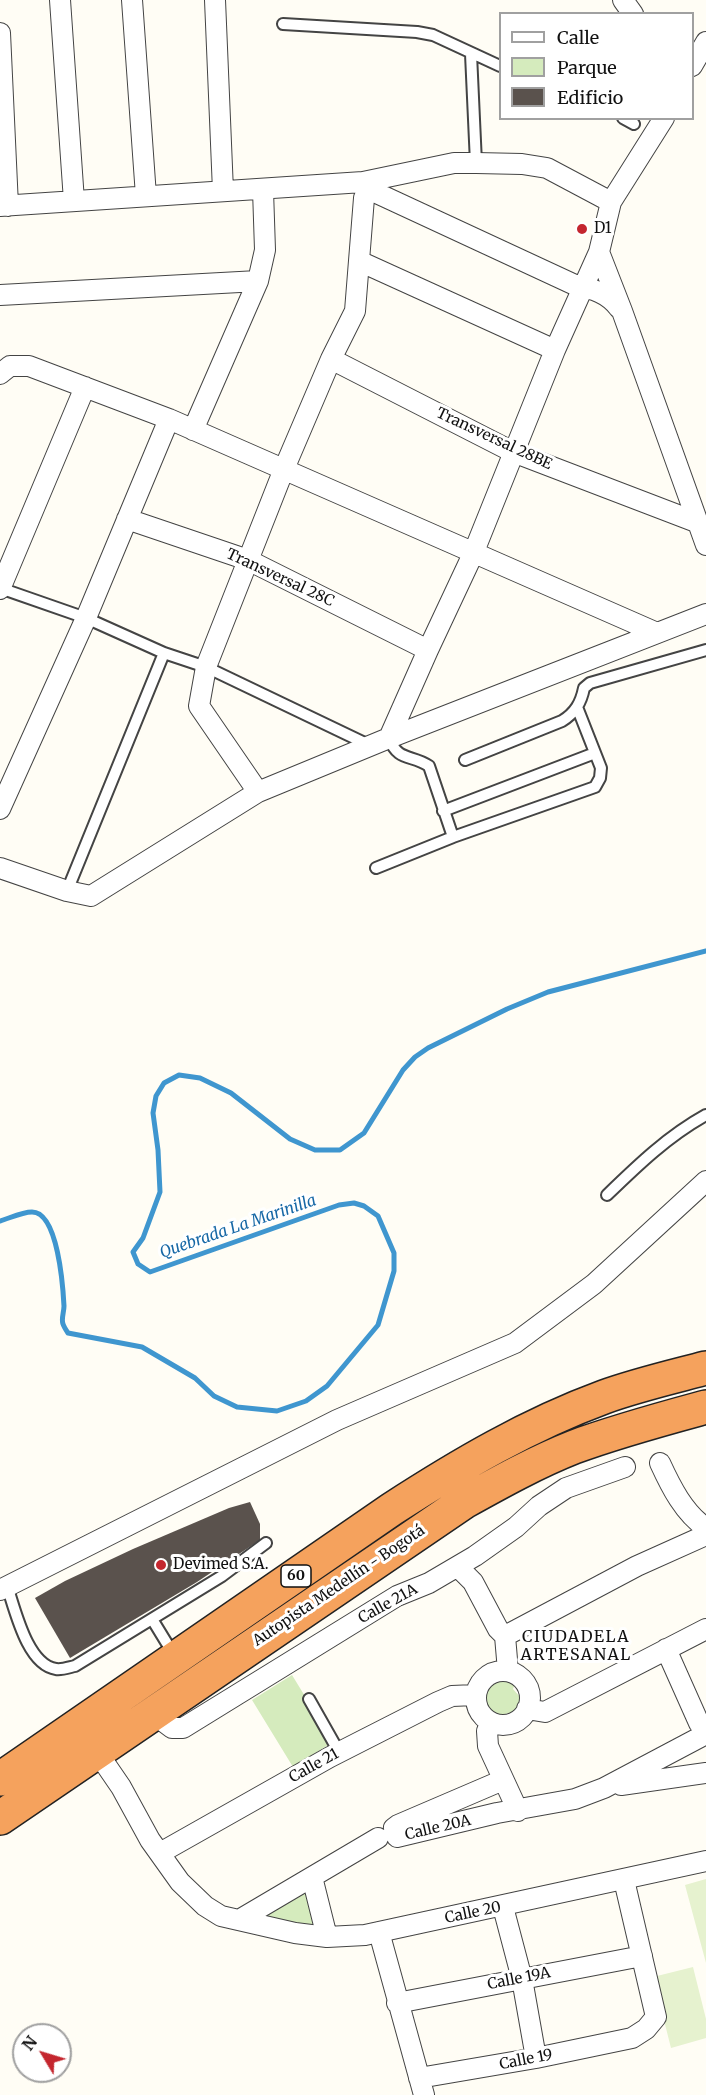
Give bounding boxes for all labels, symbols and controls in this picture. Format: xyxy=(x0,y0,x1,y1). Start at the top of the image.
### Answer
legend xyxy=(499,12,694,120)
text: Calle xyxy=(557,26,599,49)
text: Parque xyxy=(557,56,617,79)
text: Edificio xyxy=(557,86,623,109)
place label: D1 xyxy=(594,220,612,238)
marker: D1 xyxy=(575,222,589,236)
street label: Transversal 28BE xyxy=(433,404,555,474)
street label: Transversal 28C xyxy=(223,545,337,611)
water label: Quebrada La Marinilla xyxy=(157,1191,319,1263)
street label: Autopista Medellín - Bogotá xyxy=(250,1522,428,1650)
place label: Devimed S.A. xyxy=(173,1556,268,1574)
marker: Devimed S.A. xyxy=(154,1558,168,1572)
road number: 60 xyxy=(281,1565,311,1587)
street label: Calle 21A xyxy=(355,1580,421,1628)
district label: CIUDADELA ARTESANAL xyxy=(520,1627,632,1665)
street label: Calle 21 xyxy=(286,1745,342,1787)
street label: Calle 20A xyxy=(403,1812,473,1844)
street label: Calle 20 xyxy=(443,1898,503,1928)
street label: Calle 19A xyxy=(486,1964,552,1994)
north arrow xyxy=(12,2023,72,2083)
text: N xyxy=(18,2032,41,2054)
street label: Calle 19 xyxy=(498,2046,554,2074)

